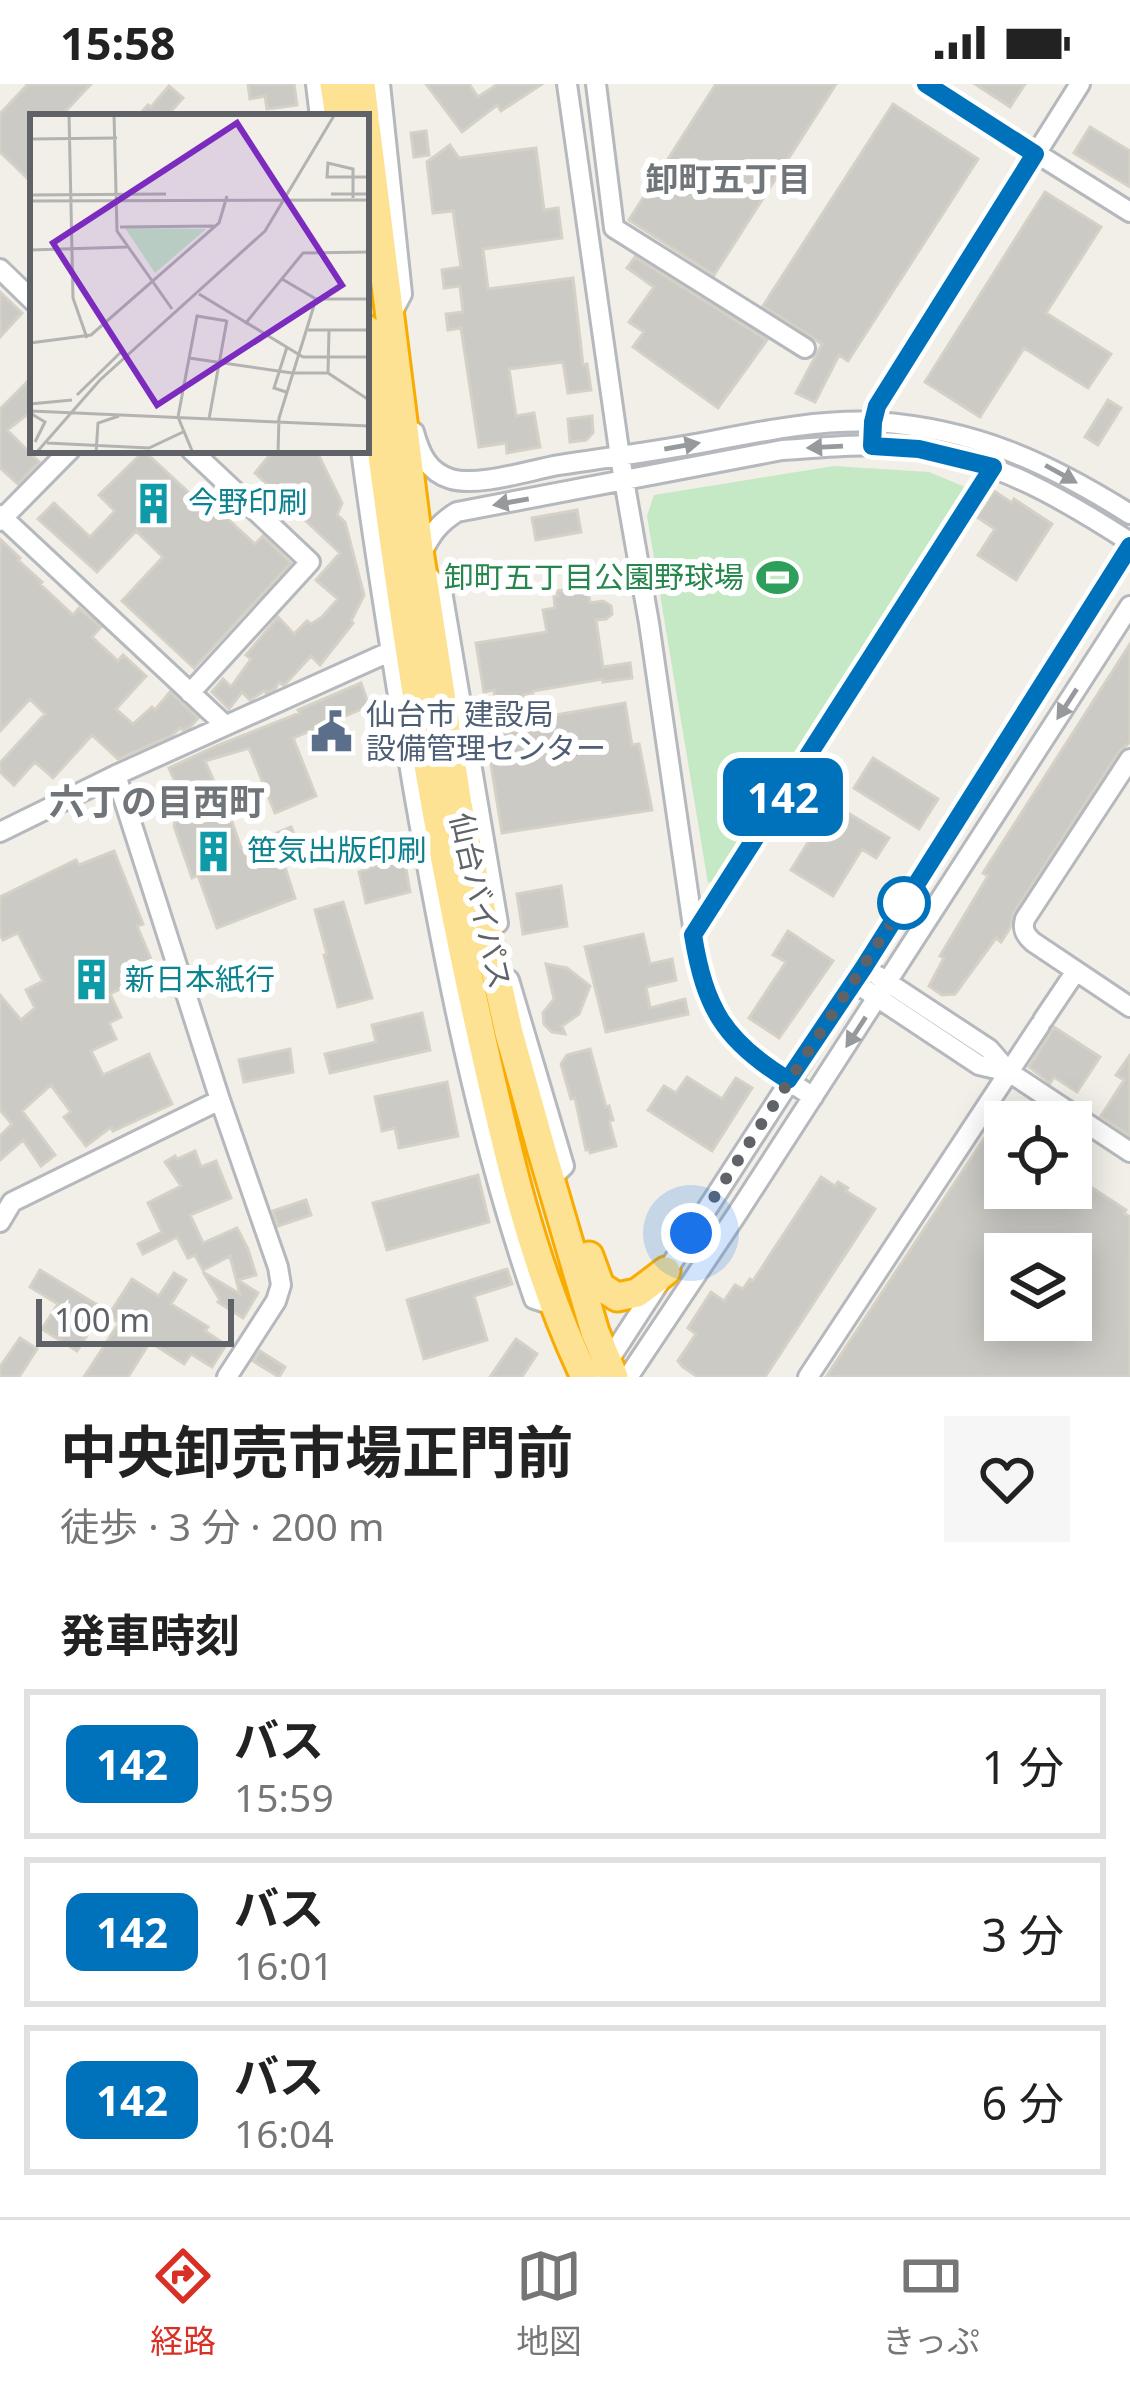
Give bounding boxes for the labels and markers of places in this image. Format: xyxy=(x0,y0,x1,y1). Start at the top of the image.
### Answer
building icon: 今野印刷 xyxy=(131,480,177,526)
place label: 今野印刷 xyxy=(188,481,308,522)
sports icon: 卸町五丁目公園野球場 xyxy=(755,555,801,601)
place label: 卸町五丁目公園野球場 xyxy=(444,556,744,597)
place label: 仙台市 建設局 設備管理センター xyxy=(366,693,606,768)
public building icon: 仙台市 建設局 設備管理センター xyxy=(309,709,355,755)
building icon: 笹気出版印刷 xyxy=(190,828,236,874)
place label: 笹気出版印刷 xyxy=(247,829,427,870)
unlabelled marker xyxy=(879,878,929,928)
building icon: 新日本紙行 xyxy=(68,957,114,1003)
place label: 新日本紙行 xyxy=(125,958,275,999)

